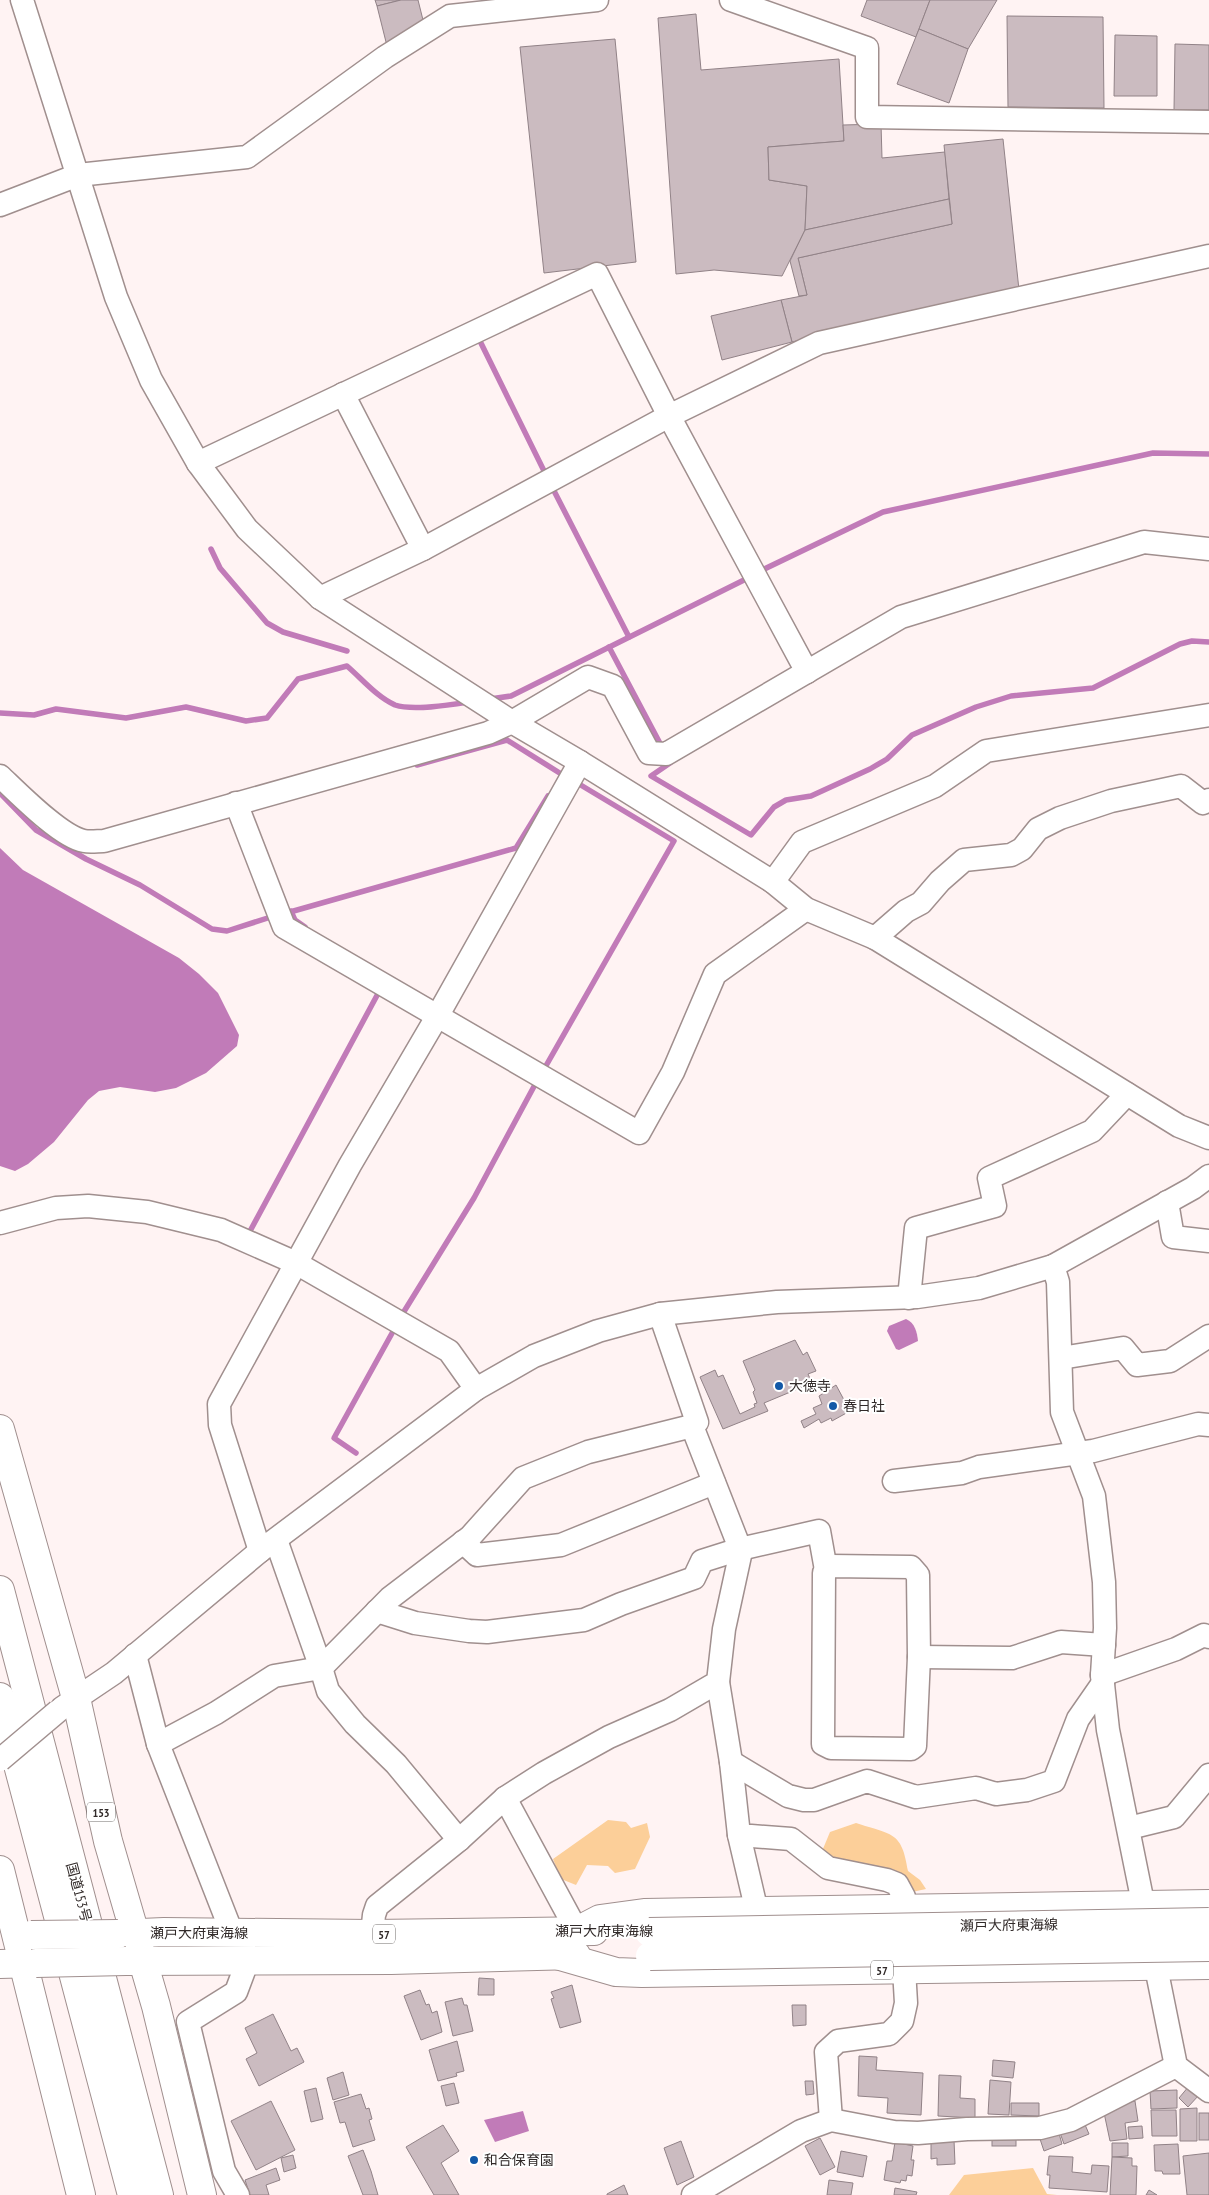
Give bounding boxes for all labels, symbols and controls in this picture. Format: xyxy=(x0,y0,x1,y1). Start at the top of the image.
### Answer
place label: 大徳寺 xyxy=(789,1377,831,1395)
marker: 大徳寺 xyxy=(773,1380,785,1392)
place label: 春日社 xyxy=(843,1397,885,1415)
marker: 春日社 xyxy=(827,1400,839,1412)
road number: 153 xyxy=(87,1802,115,1821)
street label: 国道153号 xyxy=(62,1860,96,1924)
street label: 瀬戸大府東海線 xyxy=(960,1915,1058,1935)
street label: 瀬戸大府東海線 xyxy=(555,1922,653,1940)
street label: 瀬戸大府東海線 xyxy=(150,1924,248,1942)
road number: 57 xyxy=(373,1925,395,1944)
road number: 57 xyxy=(871,1960,893,1980)
place label: 和合保育園 xyxy=(484,2151,554,2169)
marker: 和合保育園 xyxy=(468,2154,480,2166)

